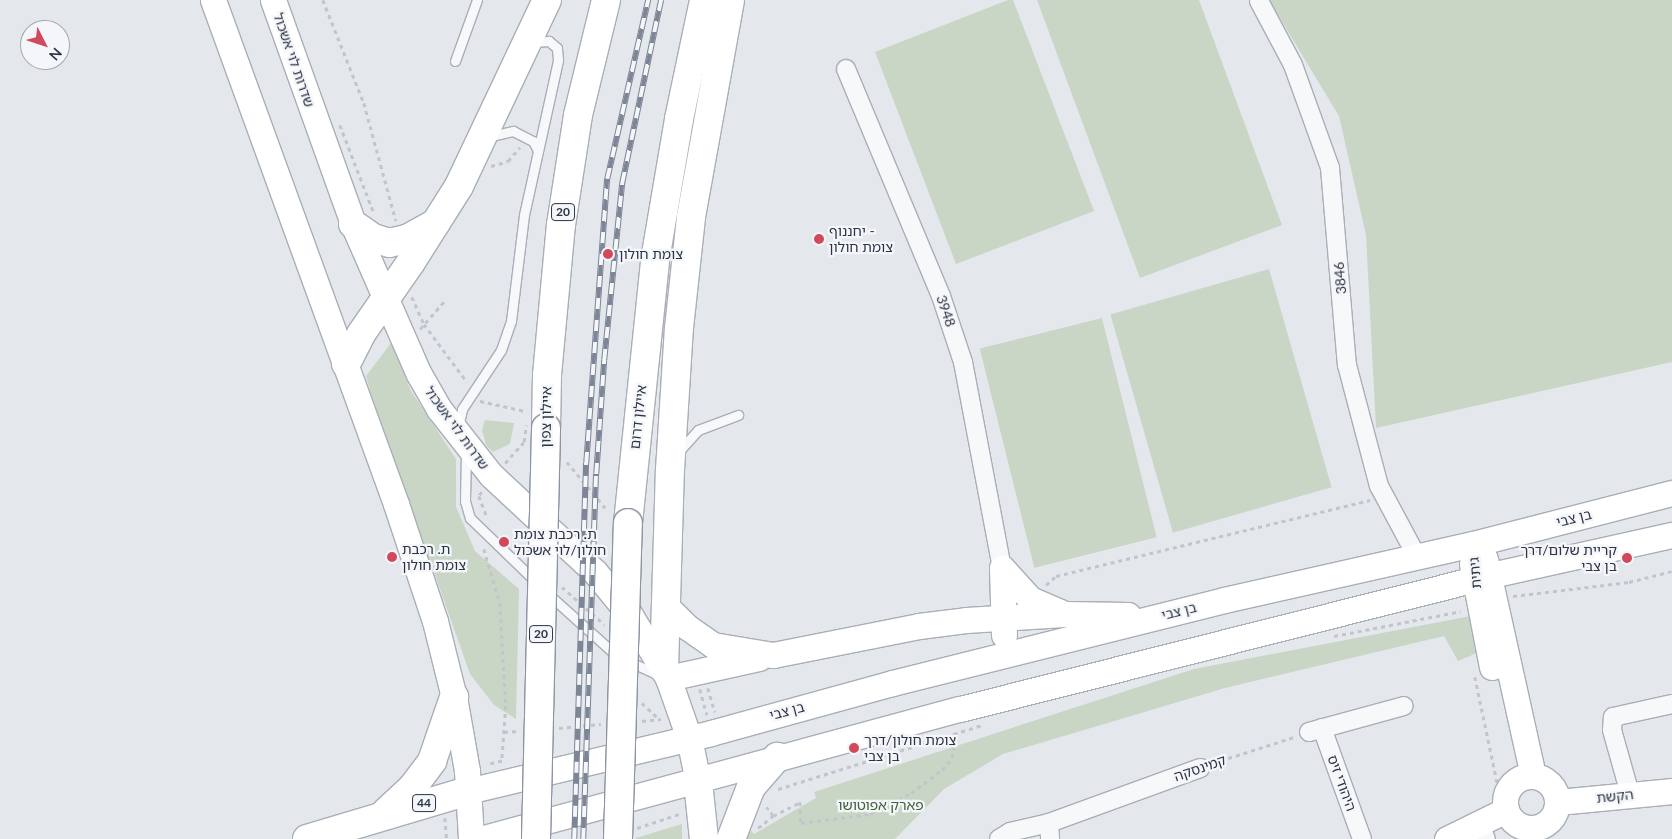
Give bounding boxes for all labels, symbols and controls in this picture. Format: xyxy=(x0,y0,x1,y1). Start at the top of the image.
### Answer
street label: שדרות לוי אשכול xyxy=(270,11,318,109)
north arrow xyxy=(20,20,70,70)
text: N xyxy=(46,45,66,64)
road number: 20 xyxy=(550,202,576,222)
place label: יחננוף - צומת חולון xyxy=(829,223,893,256)
marker: יחננוף - צומת חולון xyxy=(813,233,825,245)
place label: צומת חולון xyxy=(619,246,683,262)
marker: צומת חולון xyxy=(601,247,615,261)
street label: 3846 xyxy=(1330,261,1350,295)
street label: 3948 xyxy=(933,293,959,329)
street label: שדרות לוי אשכול xyxy=(421,383,493,473)
street label: איילון דרום xyxy=(626,384,650,450)
street label: איילון צפון xyxy=(537,386,555,448)
street label: בן צבי xyxy=(1555,506,1593,530)
place label: ת. רכבת צומת חולון/לוי אשכול xyxy=(514,526,606,558)
marker: ת. רכבת צומת חולון/לוי אשכול xyxy=(498,536,510,548)
place label: ת. רכבת צומת חולון xyxy=(402,541,466,574)
place label: קריית שלום/דרך בן צבי xyxy=(1520,542,1617,574)
marker: ת. רכבת צומת חולון xyxy=(386,551,398,563)
marker: קריית שלום/דרך בן צבי xyxy=(1621,552,1633,564)
street label: גיתית xyxy=(1465,557,1485,589)
street label: בן צבי xyxy=(1160,599,1198,623)
road number: 20 xyxy=(528,624,554,644)
street label: בן צבי xyxy=(768,698,806,724)
place label: צומת חולון/דרך בן צבי xyxy=(864,732,956,764)
marker: צומת חולון/דרך בן צבי xyxy=(848,742,860,754)
street label: קמינסקה xyxy=(1172,751,1228,785)
street label: היהודי זיס xyxy=(1324,753,1360,813)
street label: הקשת xyxy=(1596,786,1634,806)
road number: 44 xyxy=(412,794,436,812)
park label: פארק אפוטושו xyxy=(838,797,924,813)

